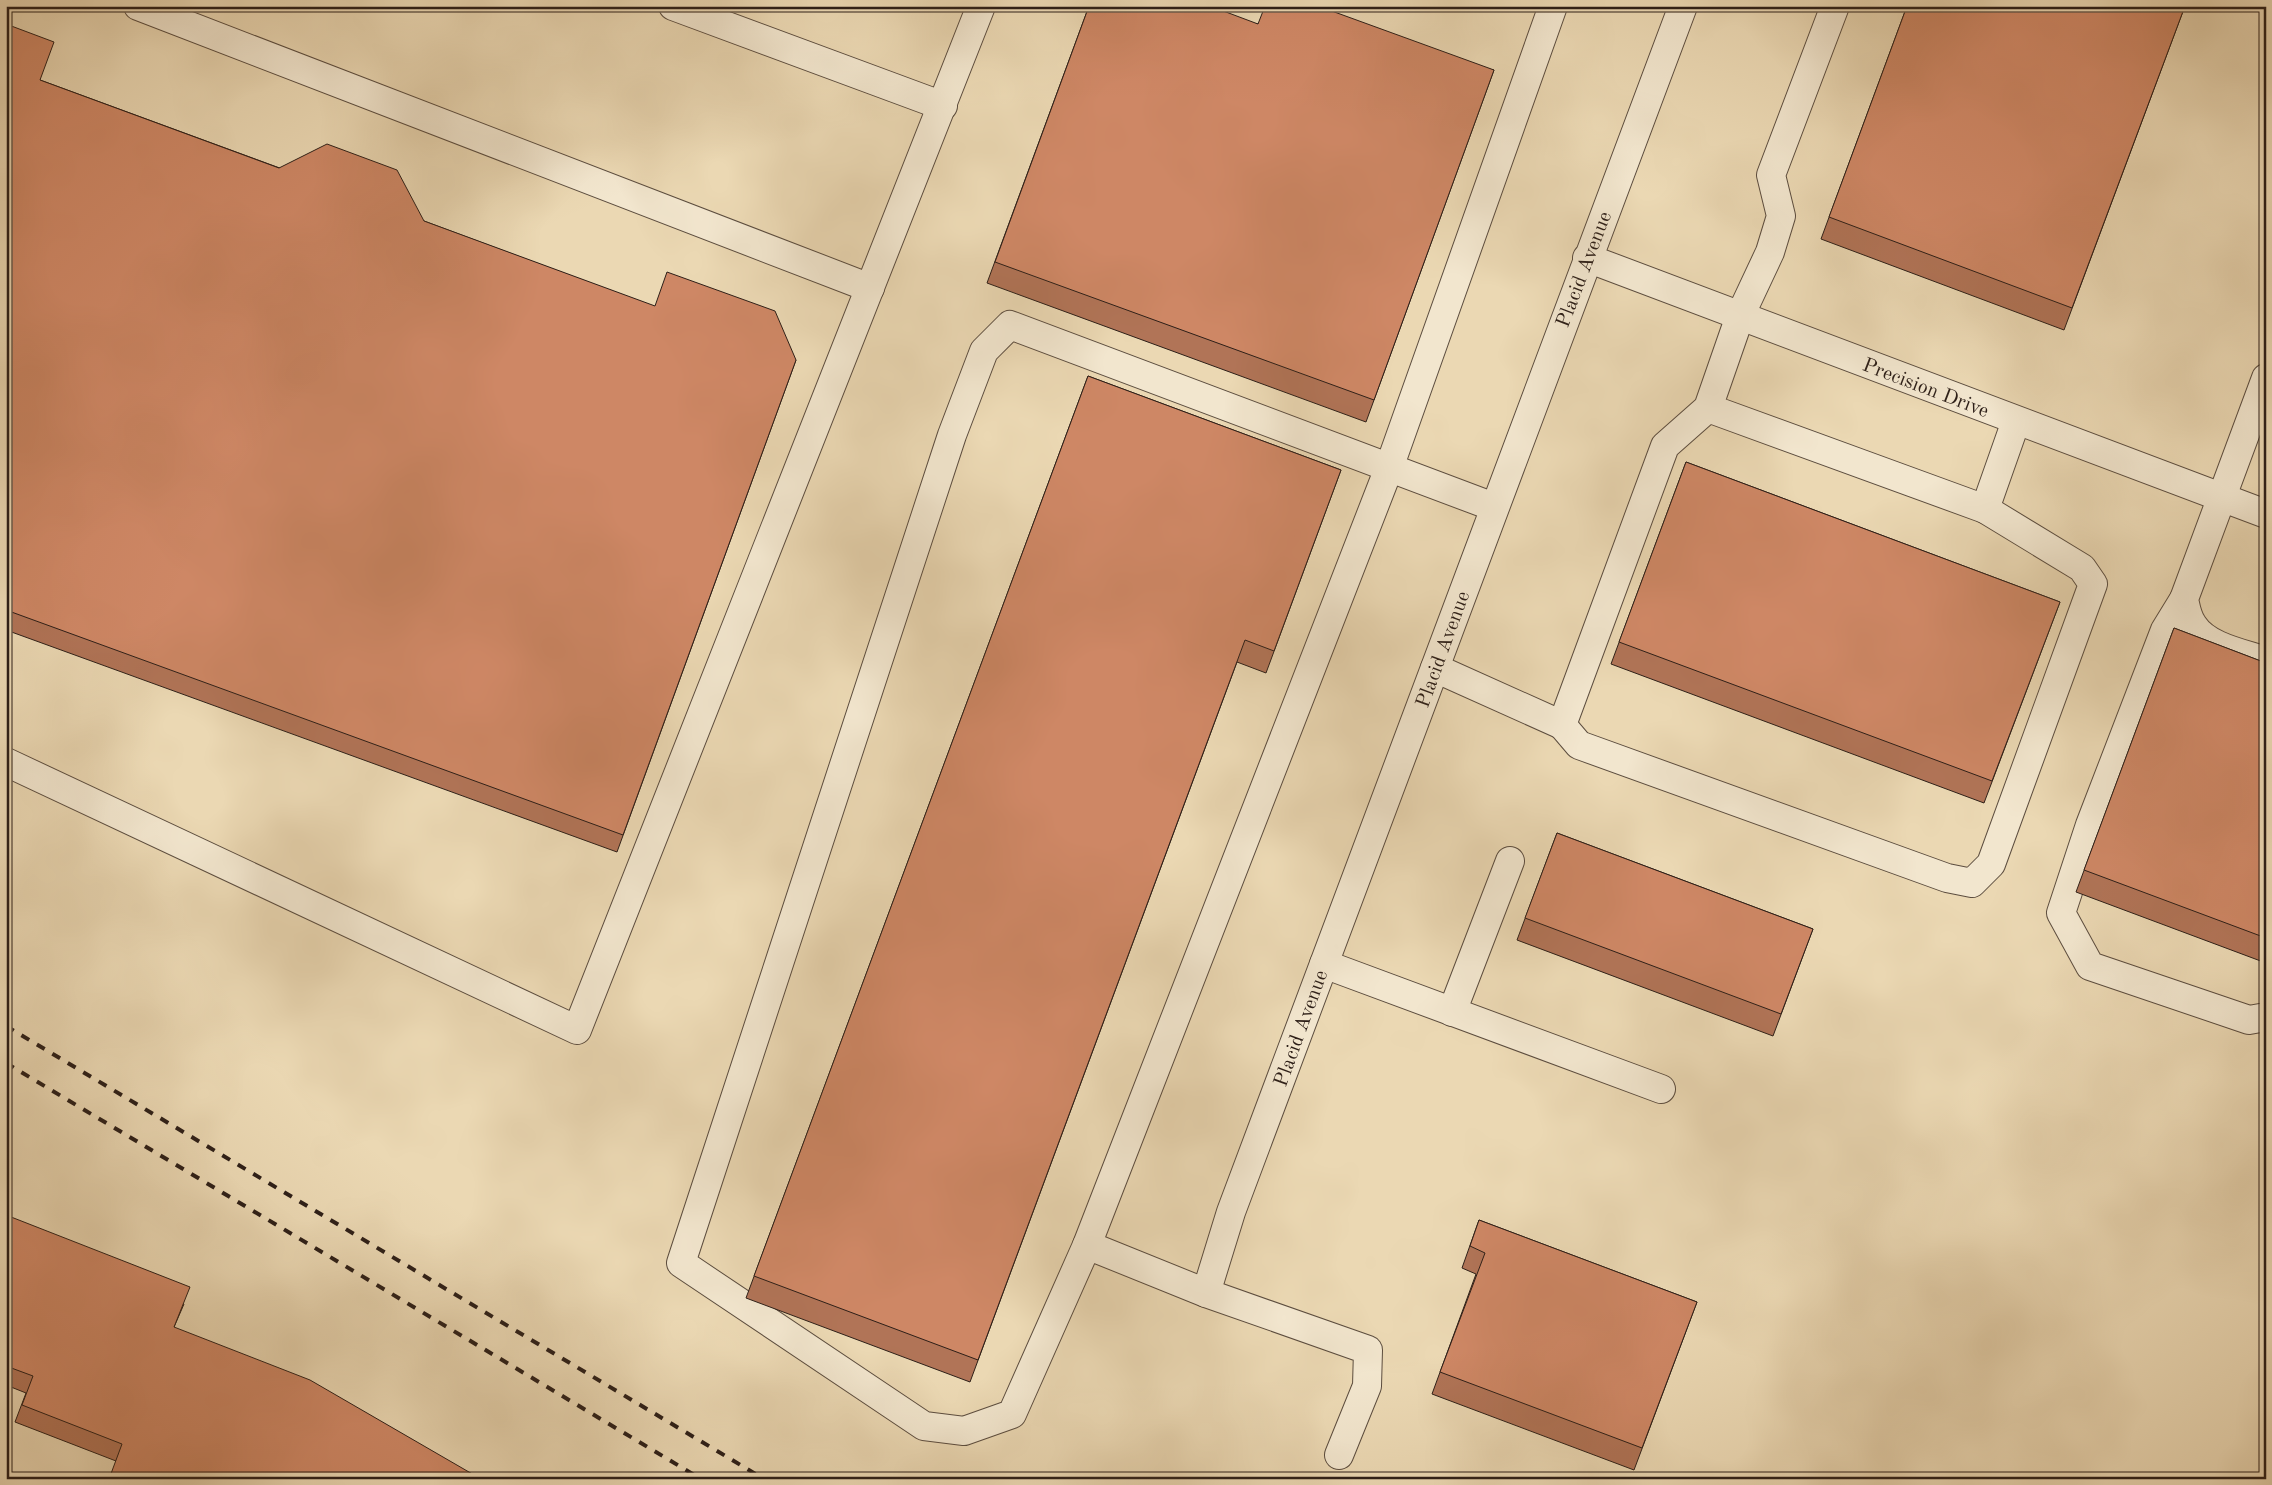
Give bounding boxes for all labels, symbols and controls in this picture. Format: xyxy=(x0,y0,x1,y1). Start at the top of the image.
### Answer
street label: Placid Avenue xyxy=(1554,209,1616,331)
street label: Precision Drive xyxy=(1859,356,1991,422)
street label: Placid Avenue xyxy=(1414,589,1474,711)
street label: Placid Avenue xyxy=(1272,968,1332,1090)

